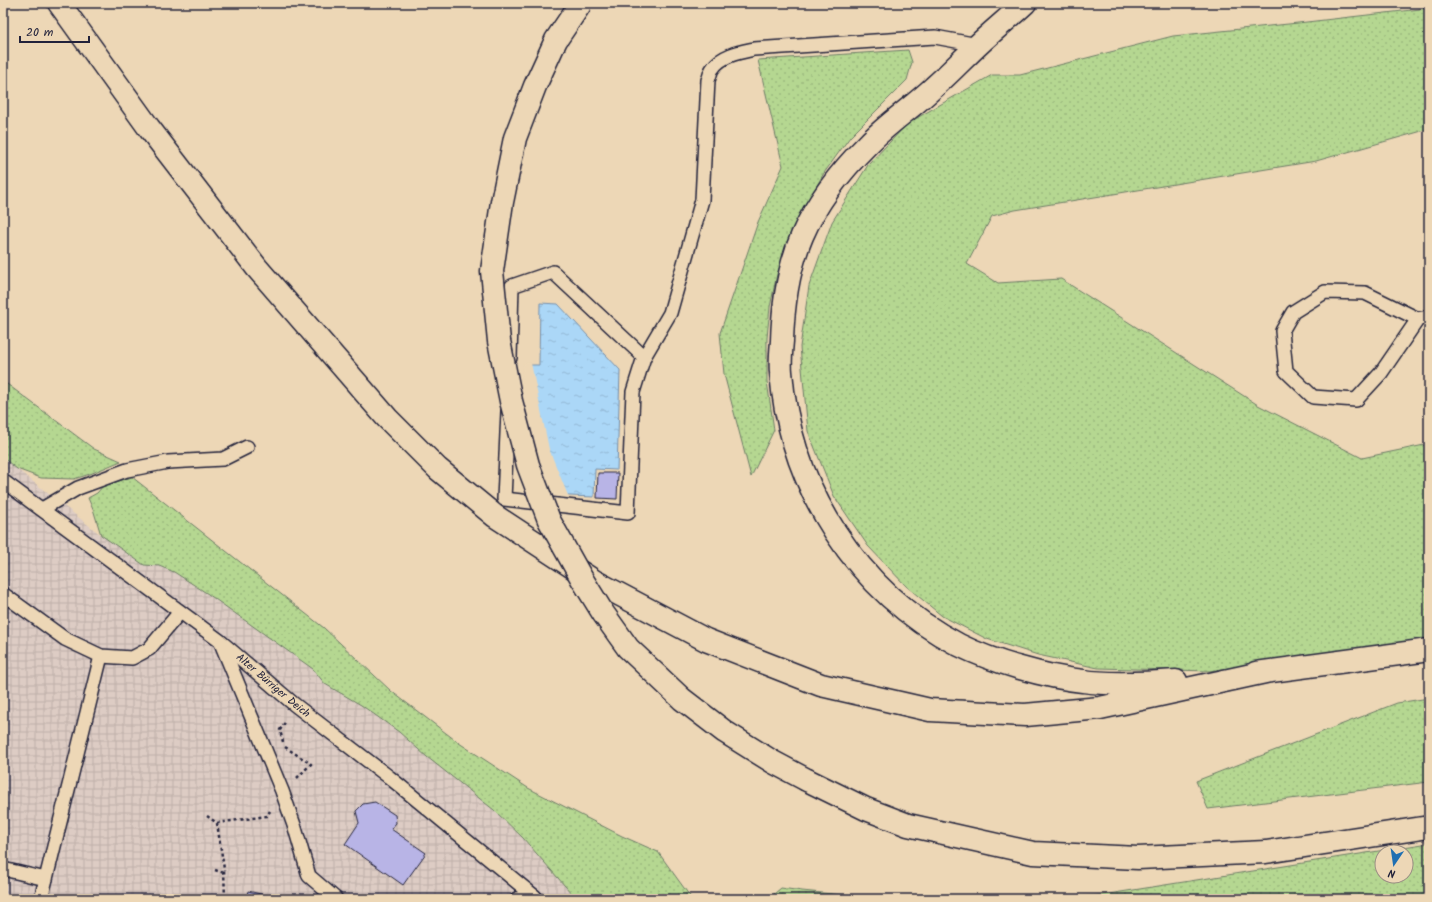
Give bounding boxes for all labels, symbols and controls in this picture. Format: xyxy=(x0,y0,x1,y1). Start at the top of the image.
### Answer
scale bar xyxy=(20,18,89,44)
text: 20 m xyxy=(26,23,54,42)
street label: Alter Bürriger Deich xyxy=(232,649,314,723)
north arrow xyxy=(1374,844,1414,884)
text: N xyxy=(1387,863,1397,882)

